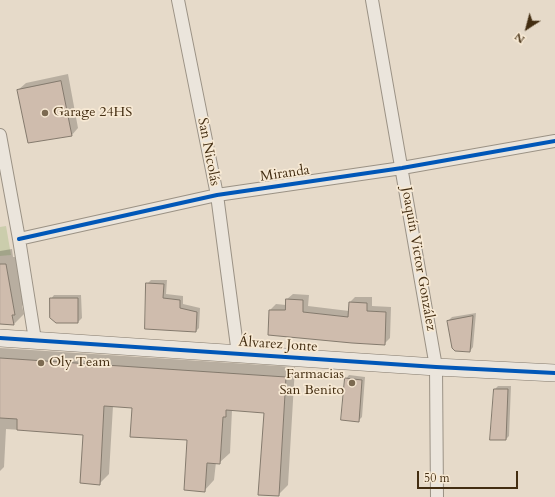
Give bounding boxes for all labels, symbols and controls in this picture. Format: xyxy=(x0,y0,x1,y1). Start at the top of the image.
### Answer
north arrow xyxy=(507,8,547,48)
text: N xyxy=(511,29,528,47)
place label: Garage 24HS xyxy=(53,105,132,121)
marker: Garage 24HS xyxy=(40,108,50,118)
street label: San Nicolás xyxy=(193,117,223,187)
street label: Miranda xyxy=(259,162,311,186)
street label: Joaquín Victor González xyxy=(397,186,439,332)
street label: Álvarez Jonte xyxy=(238,334,318,356)
place label: Oly Team xyxy=(49,355,110,371)
marker: Oly Team xyxy=(36,358,46,368)
place label: Farmacias San Benito xyxy=(279,367,344,400)
marker: Farmacias San Benito xyxy=(347,378,357,388)
scale bar xyxy=(419,463,520,489)
text: 50 m xyxy=(424,470,450,486)

